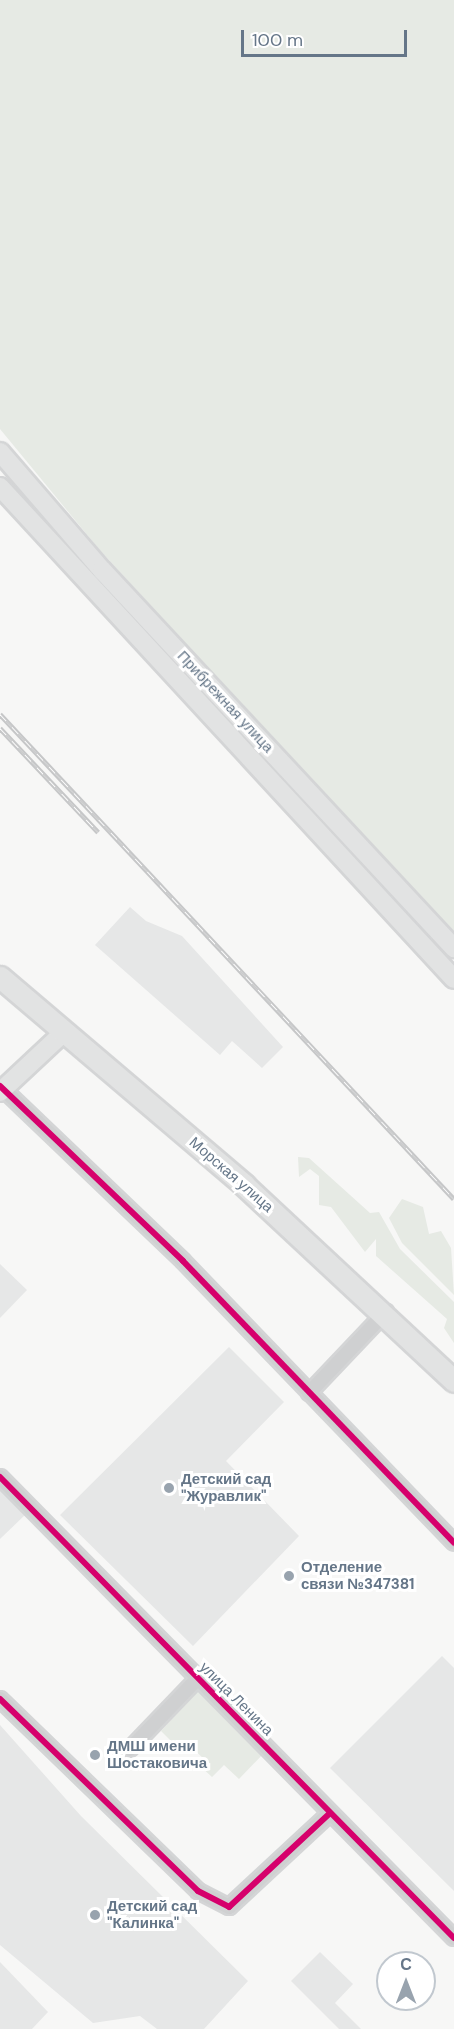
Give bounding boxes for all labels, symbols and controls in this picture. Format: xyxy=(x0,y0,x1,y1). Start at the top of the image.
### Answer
scale bar xyxy=(244,18,410,56)
text: 100 m xyxy=(252,28,303,52)
street label: Прибрежная улица xyxy=(173,647,277,757)
street label: Морская улица xyxy=(185,1134,277,1216)
place label: Детский сад "Журавлик" xyxy=(181,1470,271,1505)
marker: Детский сад "Журавлик" xyxy=(162,1481,176,1495)
place label: Отделение связи №347381 xyxy=(301,1558,414,1593)
marker: Отделение связи №347381 xyxy=(282,1569,296,1583)
street label: улица Ленина xyxy=(195,1658,277,1740)
place label: ДМШ имени Шостаковича xyxy=(107,1737,207,1772)
marker: ДМШ имени Шостаковича xyxy=(88,1748,102,1762)
place label: Детский сад "Калинка" xyxy=(107,1897,197,1932)
marker: Детский сад "Калинка" xyxy=(88,1908,102,1922)
north arrow xyxy=(376,1951,436,2011)
text: С xyxy=(400,1954,412,1975)

